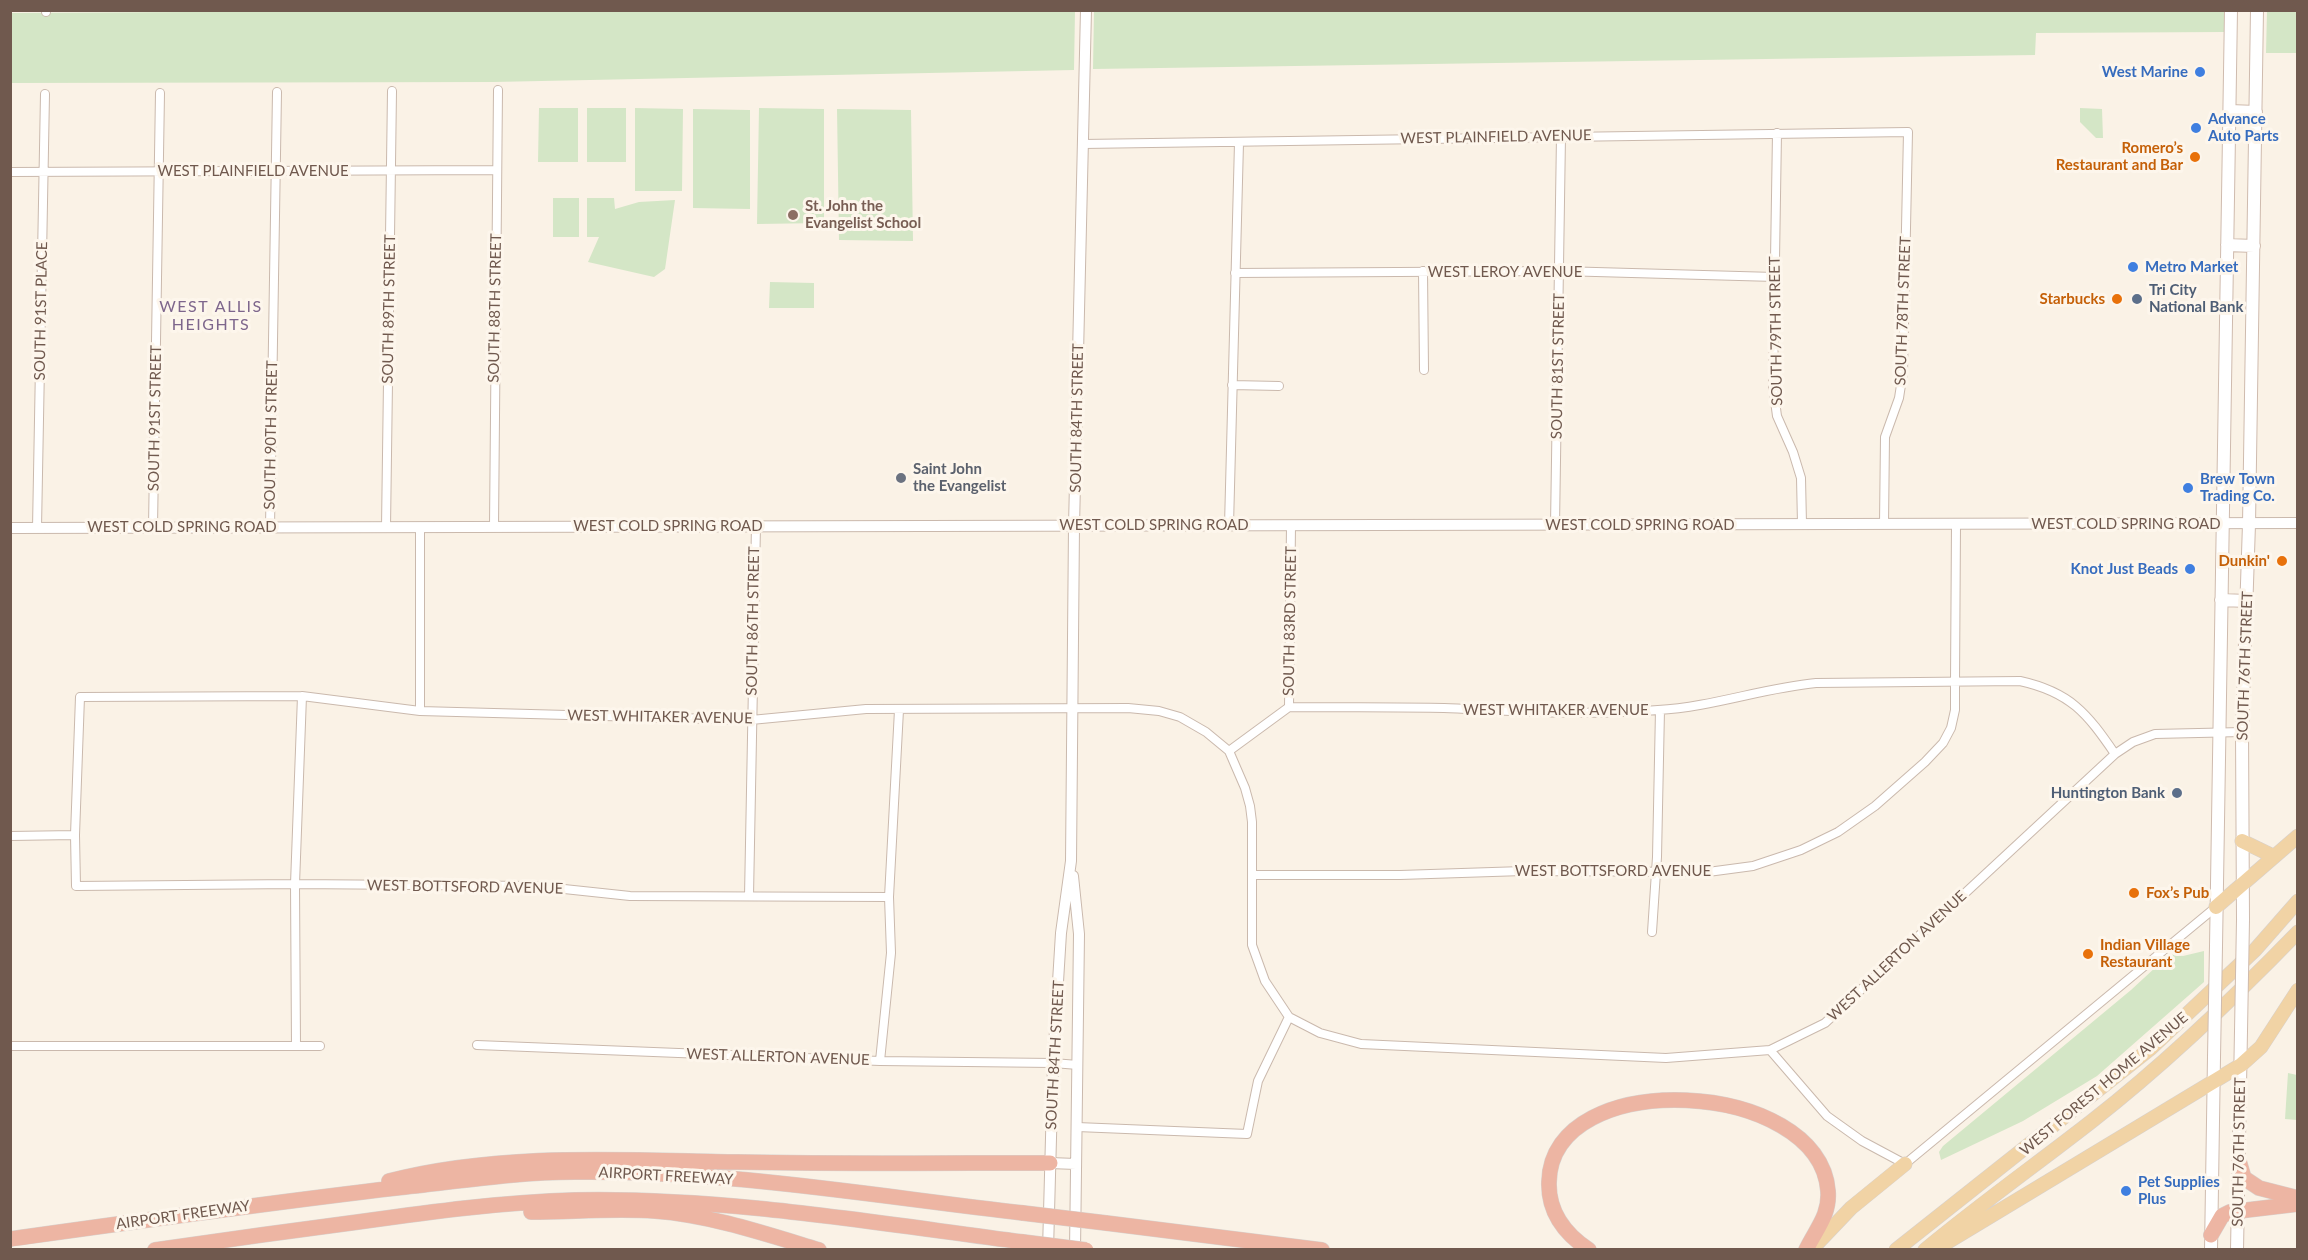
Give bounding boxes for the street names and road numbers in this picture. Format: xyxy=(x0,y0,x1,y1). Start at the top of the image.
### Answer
street label: WEST PLAINFIELD AVENUE xyxy=(1400,126,1592,148)
street label: WEST PLAINFIELD AVENUE xyxy=(157,162,349,180)
street label: SOUTH 88TH STREET xyxy=(485,233,505,383)
street label: SOUTH 89TH STREET xyxy=(379,234,399,384)
street label: SOUTH 78TH STREET xyxy=(1891,236,1915,386)
street label: SOUTH 91ST PLACE xyxy=(31,241,51,381)
street label: SOUTH 79TH STREET xyxy=(1766,256,1786,406)
street label: WEST LEROY AVENUE xyxy=(1428,263,1582,281)
street label: SOUTH 81ST STREET xyxy=(1548,293,1568,439)
street label: SOUTH 84TH STREET xyxy=(1067,343,1087,493)
street label: SOUTH 91ST STREET xyxy=(145,345,165,491)
street label: SOUTH 90TH STREET xyxy=(261,360,281,510)
street label: WEST COLD SPRING ROAD xyxy=(2031,515,2221,533)
street label: WEST COLD SPRING ROAD xyxy=(1059,516,1249,534)
street label: WEST COLD SPRING ROAD xyxy=(1545,516,1735,534)
street label: WEST COLD SPRING ROAD xyxy=(573,517,763,535)
street label: WEST COLD SPRING ROAD xyxy=(87,518,277,536)
street label: SOUTH 86TH STREET xyxy=(743,546,763,696)
street label: SOUTH 83RD STREET xyxy=(1280,546,1300,696)
street label: SOUTH 76TH STREET xyxy=(2233,591,2257,741)
street label: WEST WHITAKER AVENUE xyxy=(1463,701,1649,719)
street label: WEST WHITAKER AVENUE xyxy=(567,706,753,728)
street label: WEST BOTTSFORD AVENUE xyxy=(1515,862,1711,880)
street label: WEST BOTTSFORD AVENUE xyxy=(367,876,563,898)
street label: WEST ALLERTON AVENUE xyxy=(1824,887,1970,1025)
street label: SOUTH 84TH STREET xyxy=(1042,980,1068,1130)
street label: WEST FOREST HOME AVENUE xyxy=(2016,1008,2192,1160)
street label: WEST ALLERTON AVENUE xyxy=(686,1045,870,1069)
street label: SOUTH 76TH STREET xyxy=(2229,1077,2249,1227)
street label: AIRPORT FREEWAY xyxy=(598,1163,734,1189)
street label: AIRPORT FREEWAY xyxy=(115,1197,251,1233)

